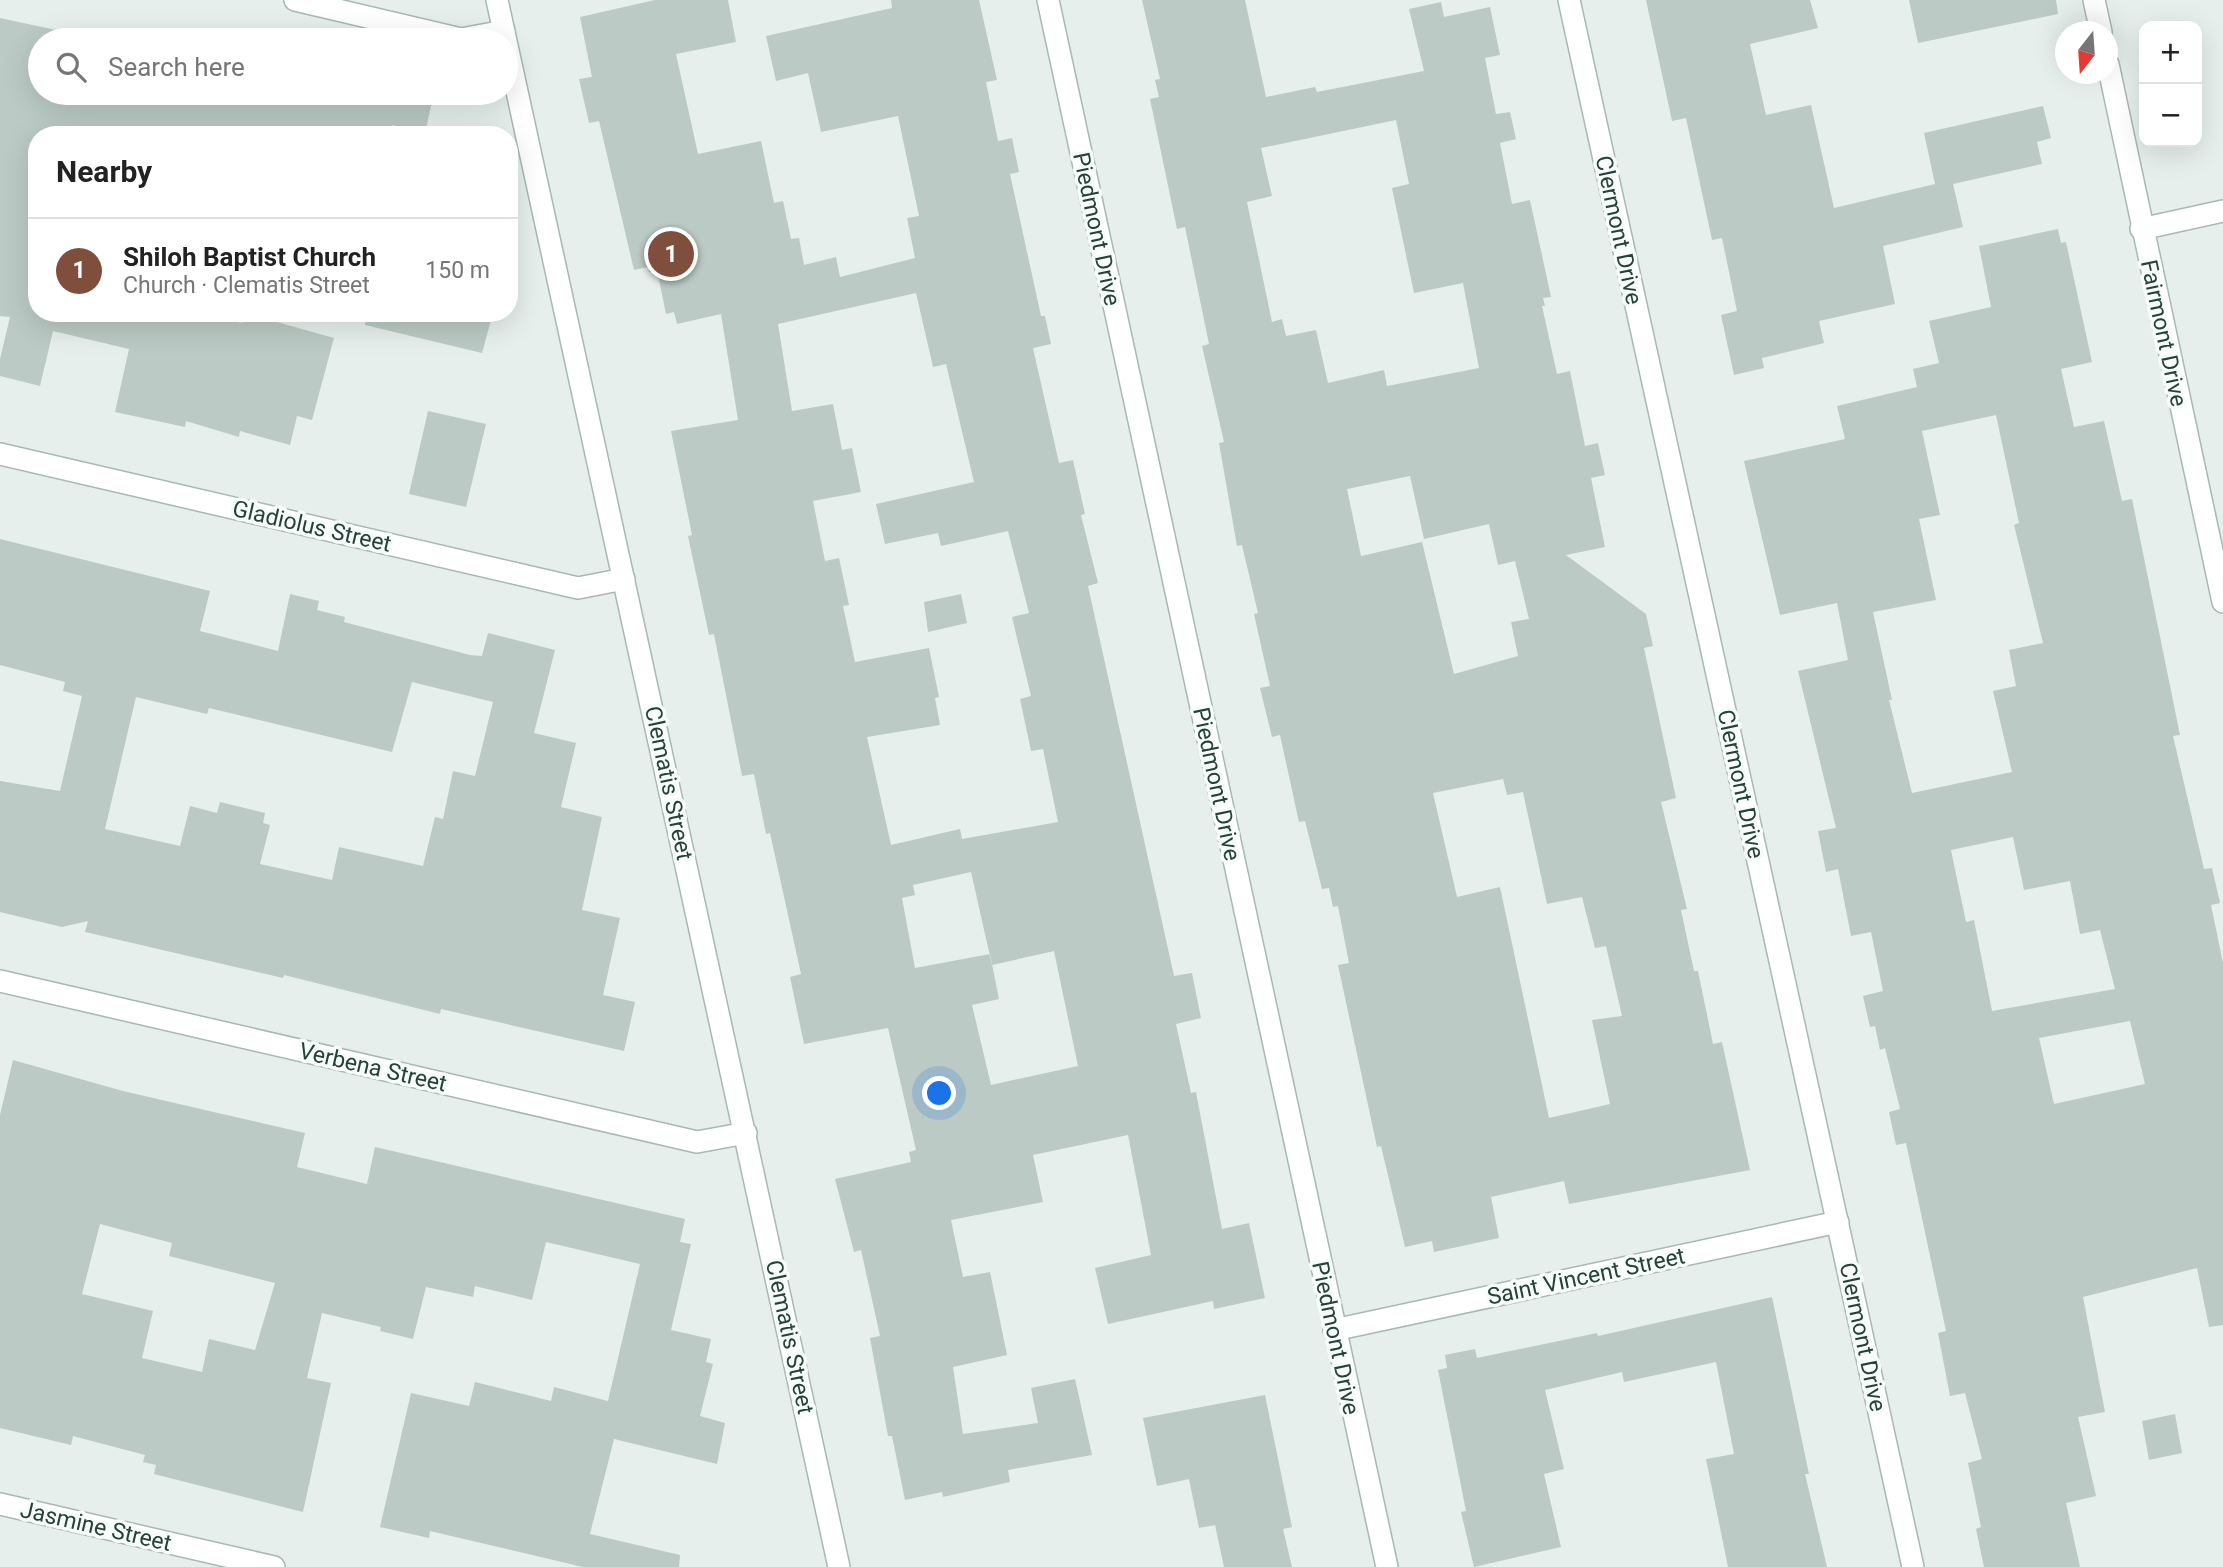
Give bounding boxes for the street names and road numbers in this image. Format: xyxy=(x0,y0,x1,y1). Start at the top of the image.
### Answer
street label: Piedmont Drive xyxy=(1067,150,1126,308)
street label: Clermont Drive xyxy=(1590,153,1647,307)
street label: Fairmont Drive xyxy=(2135,257,2192,409)
street label: Gladiolus Street xyxy=(230,495,394,558)
street label: Clematis Street xyxy=(639,704,698,863)
street label: Piedmont Drive xyxy=(1187,705,1246,863)
street label: Clermont Drive xyxy=(1712,707,1769,861)
street label: Verbena Street xyxy=(296,1037,449,1098)
street label: Saint Vincent Street xyxy=(1485,1242,1687,1311)
street label: Clematis Street xyxy=(760,1258,819,1417)
street label: Piedmont Drive xyxy=(1306,1259,1365,1417)
street label: Clermont Drive xyxy=(1834,1260,1891,1414)
street label: Jasmine Street xyxy=(18,1496,174,1557)

